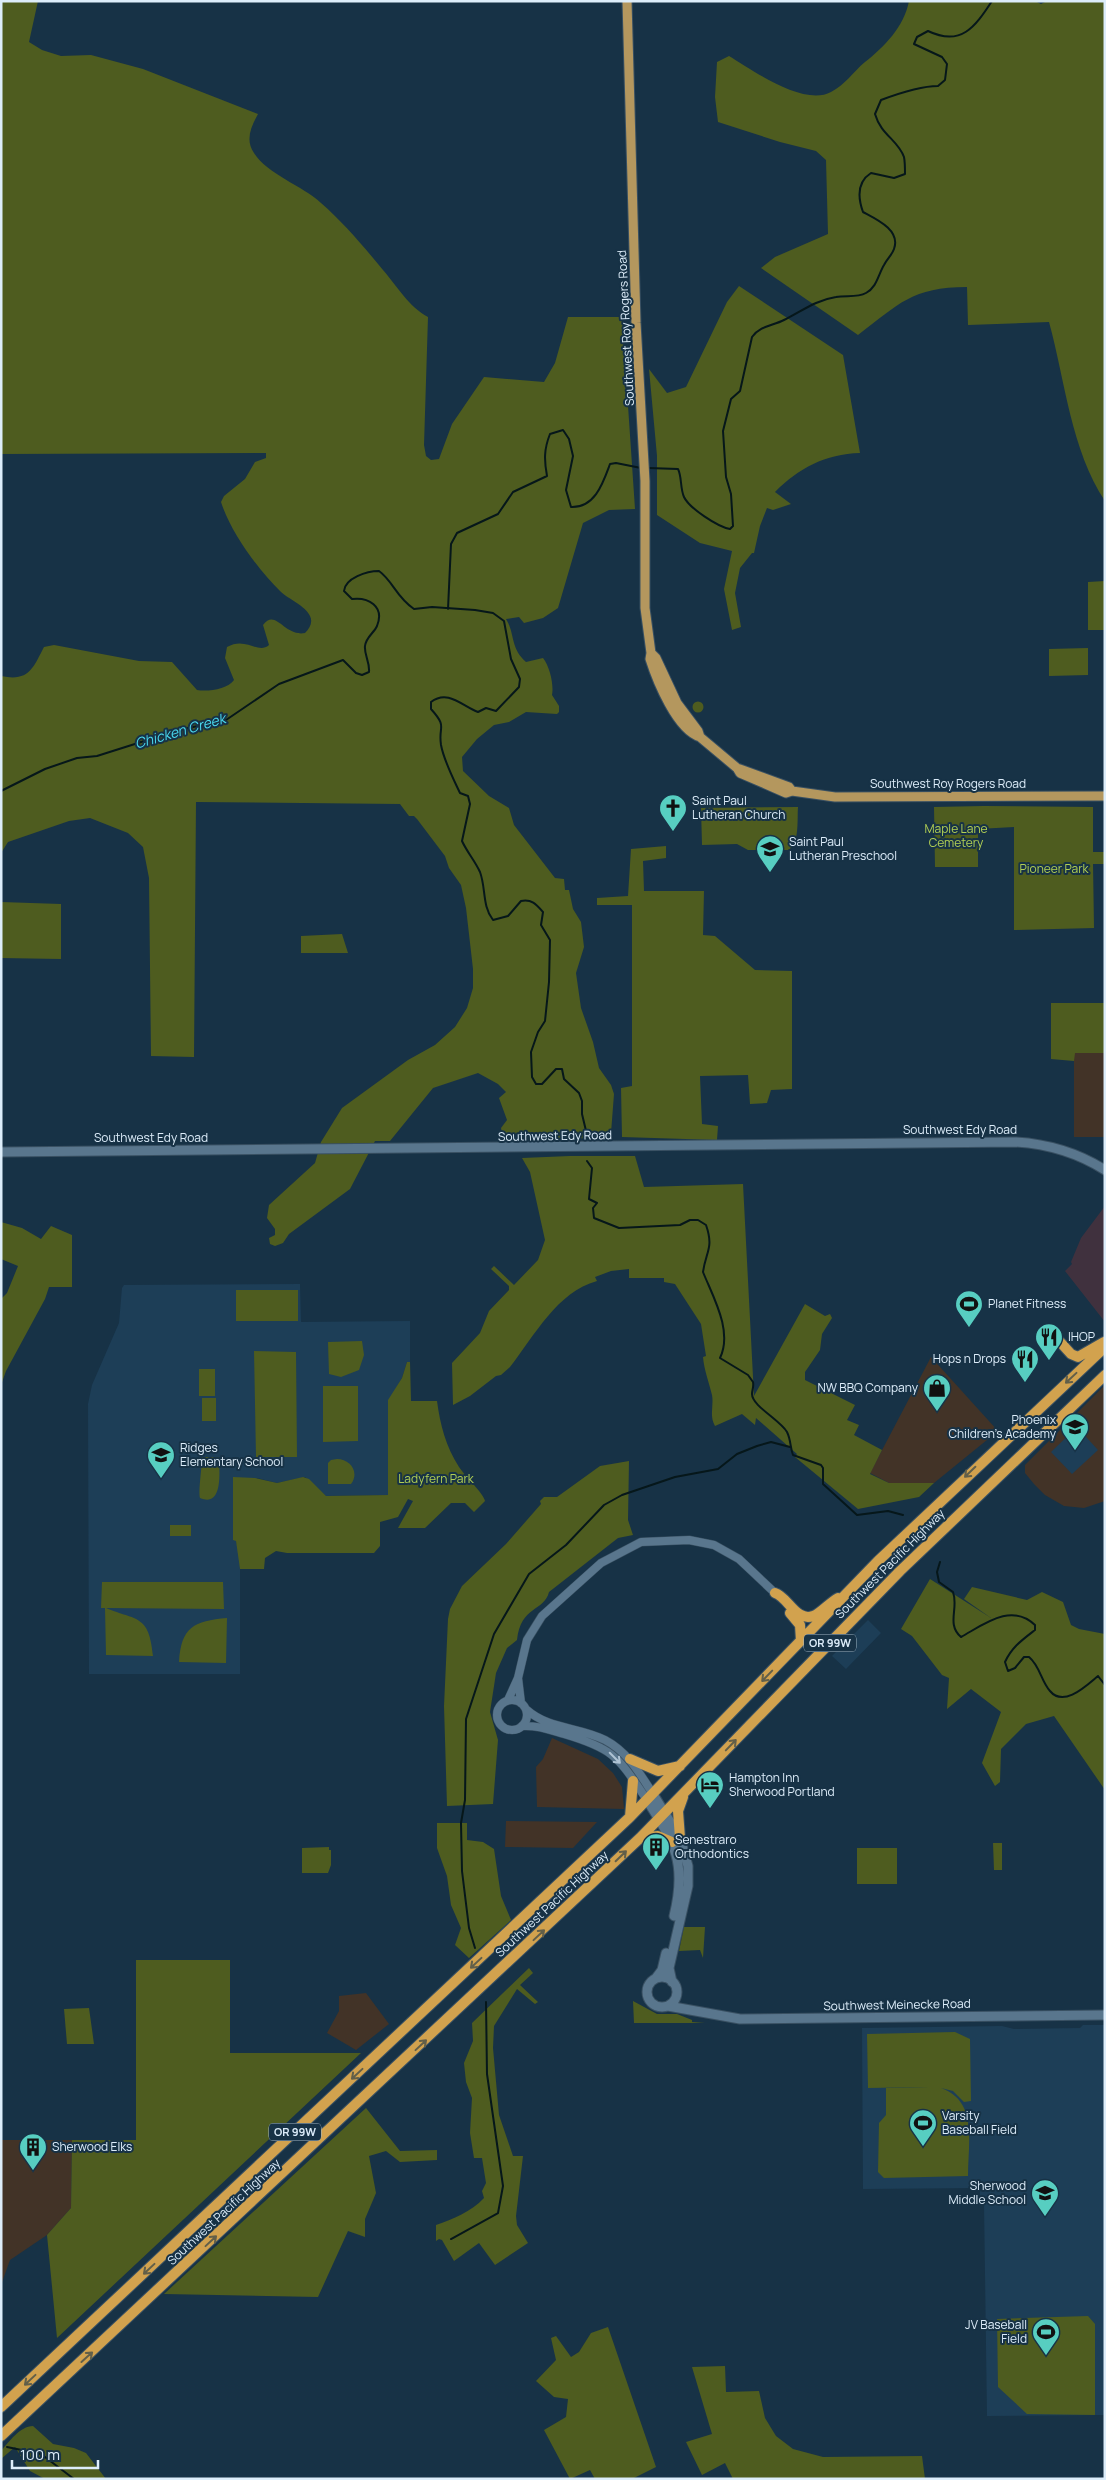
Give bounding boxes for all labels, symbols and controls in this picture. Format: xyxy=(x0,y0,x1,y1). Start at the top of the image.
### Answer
street label: Southwest Roy Rogers Road xyxy=(613,250,638,406)
water label: Chicken Creek xyxy=(132,708,229,753)
street label: Southwest Roy Rogers Road xyxy=(870,775,1026,792)
place label: Saint Paul Lutheran Church xyxy=(692,792,785,823)
church icon: Saint Paul Lutheran Church xyxy=(658,793,688,832)
park label: Maple Lane Cemetery xyxy=(925,820,987,851)
place label: Saint Paul Lutheran Preschool xyxy=(789,833,897,864)
school or university icon: Saint Paul Lutheran Preschool xyxy=(755,834,785,873)
park label: Pioneer Park xyxy=(1020,860,1089,877)
street label: Southwest Edy Road xyxy=(903,1121,1017,1138)
street label: Southwest Edy Road xyxy=(498,1126,612,1145)
street label: Southwest Edy Road xyxy=(94,1129,208,1146)
sports icon: Planet Fitness xyxy=(954,1289,984,1328)
place label: Planet Fitness xyxy=(988,1295,1066,1312)
restaurant icon: IHOP xyxy=(1034,1322,1064,1361)
place label: IHOP xyxy=(1068,1328,1095,1345)
restaurant icon: Hops n Drops xyxy=(1010,1344,1040,1383)
place label: Hops n Drops xyxy=(933,1350,1006,1367)
one-way arrow xyxy=(1065,1372,1078,1384)
shop icon: NW BBQ Company xyxy=(922,1373,952,1412)
place label: NW BBQ Company xyxy=(818,1379,919,1396)
place label: Phoenix Children's Academy xyxy=(948,1411,1057,1442)
school or university icon: Phoenix Children's Academy xyxy=(1060,1412,1090,1451)
place label: Ridges Elementary School xyxy=(180,1439,283,1470)
school or university icon: Ridges Elementary School xyxy=(146,1440,176,1479)
one-way arrow xyxy=(964,1466,977,1478)
park label: Ladyfern Park xyxy=(398,1470,475,1487)
street label: Southwest Pacific Highway xyxy=(831,1505,949,1622)
road number: OR 99W xyxy=(804,1635,856,1652)
one-way arrow xyxy=(761,1670,773,1682)
one-way arrow xyxy=(725,1739,737,1751)
one-way arrow xyxy=(609,1752,622,1764)
place label: Hampton Inn Sherwood Portland xyxy=(729,1769,835,1800)
hotel icon: Hampton Inn Sherwood Portland xyxy=(695,1770,725,1809)
place label: Senestraro Orthodontics xyxy=(675,1831,749,1862)
building icon: Senestraro Orthodontics xyxy=(641,1832,671,1871)
street label: Southwest Pacific Highway xyxy=(491,1846,612,1961)
one-way arrow xyxy=(615,1850,627,1862)
one-way arrow xyxy=(532,1929,545,1941)
one-way arrow xyxy=(469,1957,482,1969)
street label: Southwest Meinecke Road xyxy=(823,1995,971,2014)
one-way arrow xyxy=(414,2039,427,2051)
one-way arrow xyxy=(351,2068,363,2080)
place label: Varsity Baseball Field xyxy=(942,2107,1017,2138)
sports icon: Varsity Baseball Field xyxy=(908,2108,938,2147)
road number: OR 99W xyxy=(269,2124,321,2140)
building icon: Sherwood Elks xyxy=(18,2132,48,2171)
place label: Sherwood Elks xyxy=(52,2138,132,2155)
street label: Southwest Pacific Highway xyxy=(163,2154,284,2269)
place label: Sherwood Middle School xyxy=(949,2177,1026,2208)
school or university icon: Sherwood Middle School xyxy=(1030,2178,1060,2217)
one-way arrow xyxy=(204,2236,217,2247)
one-way arrow xyxy=(142,2263,155,2275)
place label: JV Baseball Field xyxy=(965,2316,1027,2347)
sports icon: JV Baseball Field xyxy=(1031,2317,1061,2356)
one-way arrow xyxy=(81,2351,94,2363)
one-way arrow xyxy=(24,2374,36,2386)
scale bar xyxy=(12,2438,99,2470)
text: 100 m xyxy=(20,2444,60,2465)

